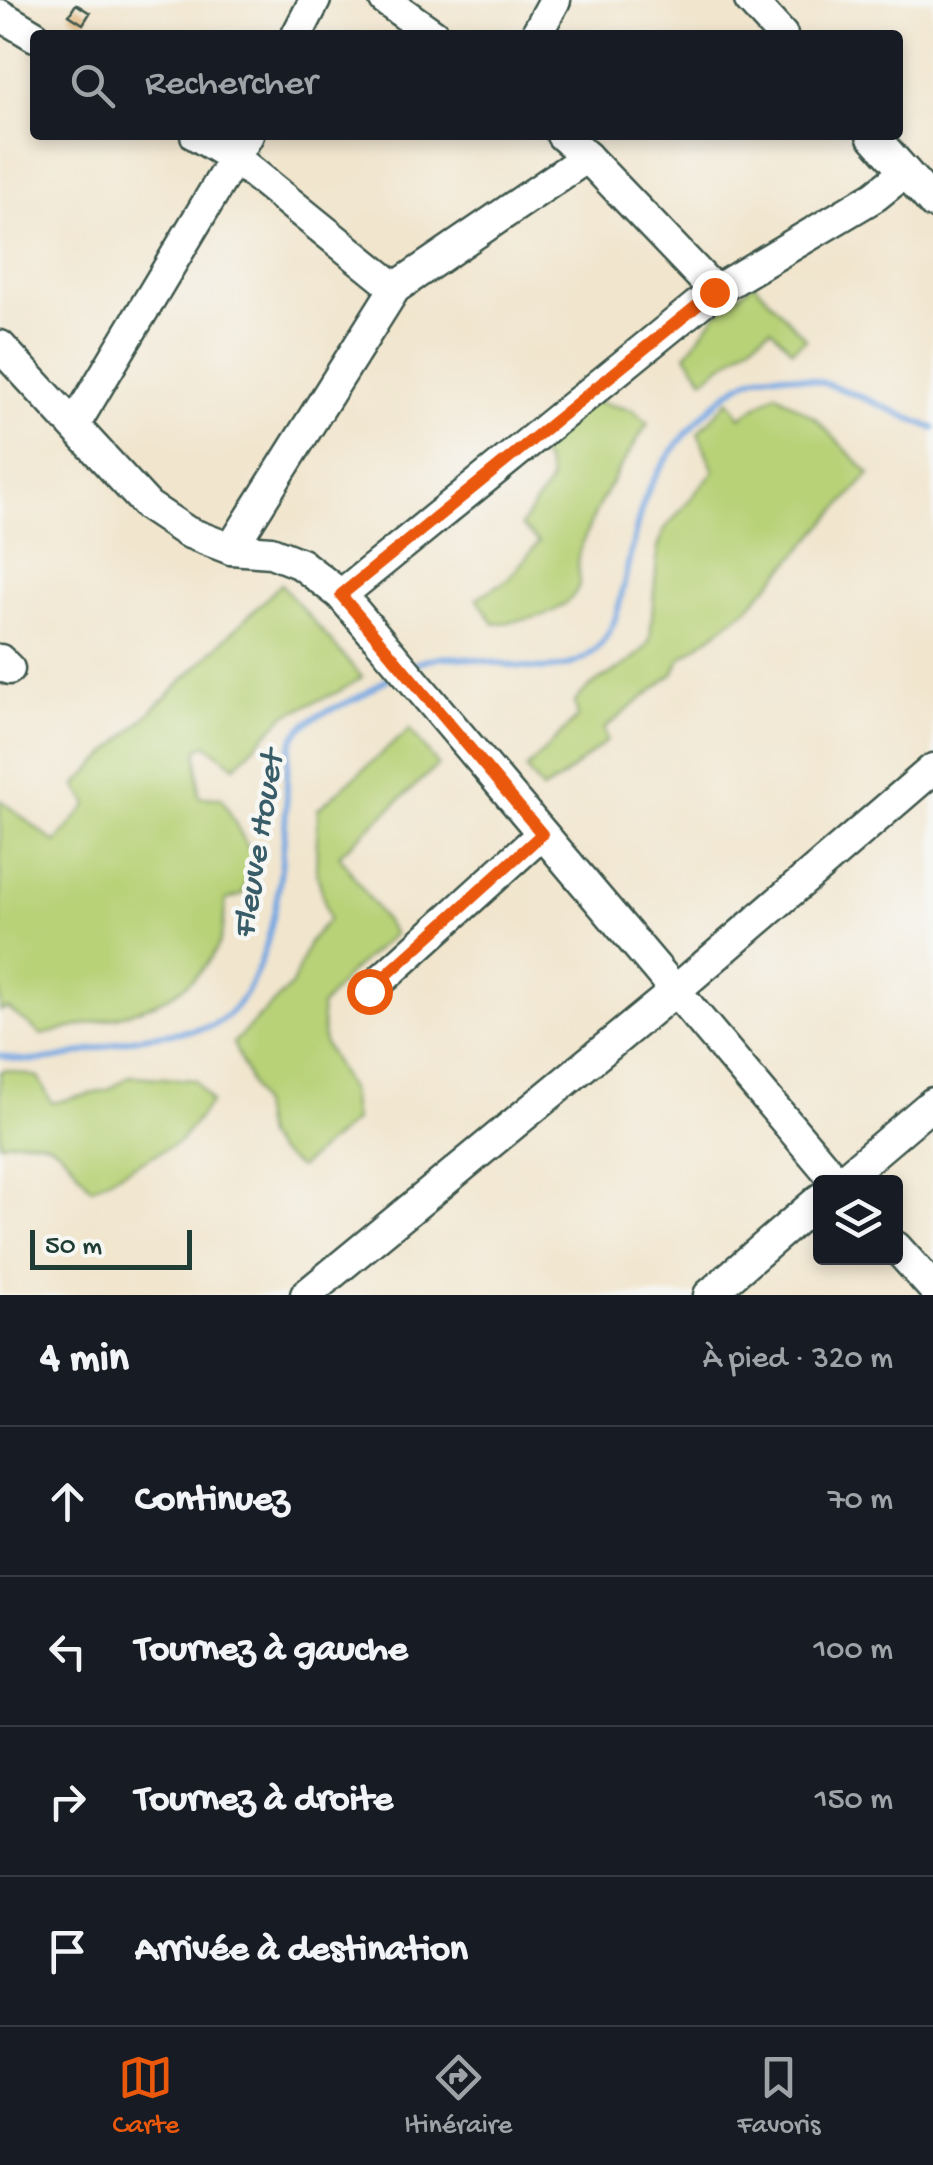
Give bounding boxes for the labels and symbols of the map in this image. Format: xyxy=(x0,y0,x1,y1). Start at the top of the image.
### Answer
route end xyxy=(692,270,738,316)
water label: Fleuve Houet xyxy=(225,744,296,942)
route start xyxy=(347,969,393,1015)
scale bar xyxy=(30,1225,192,1270)

